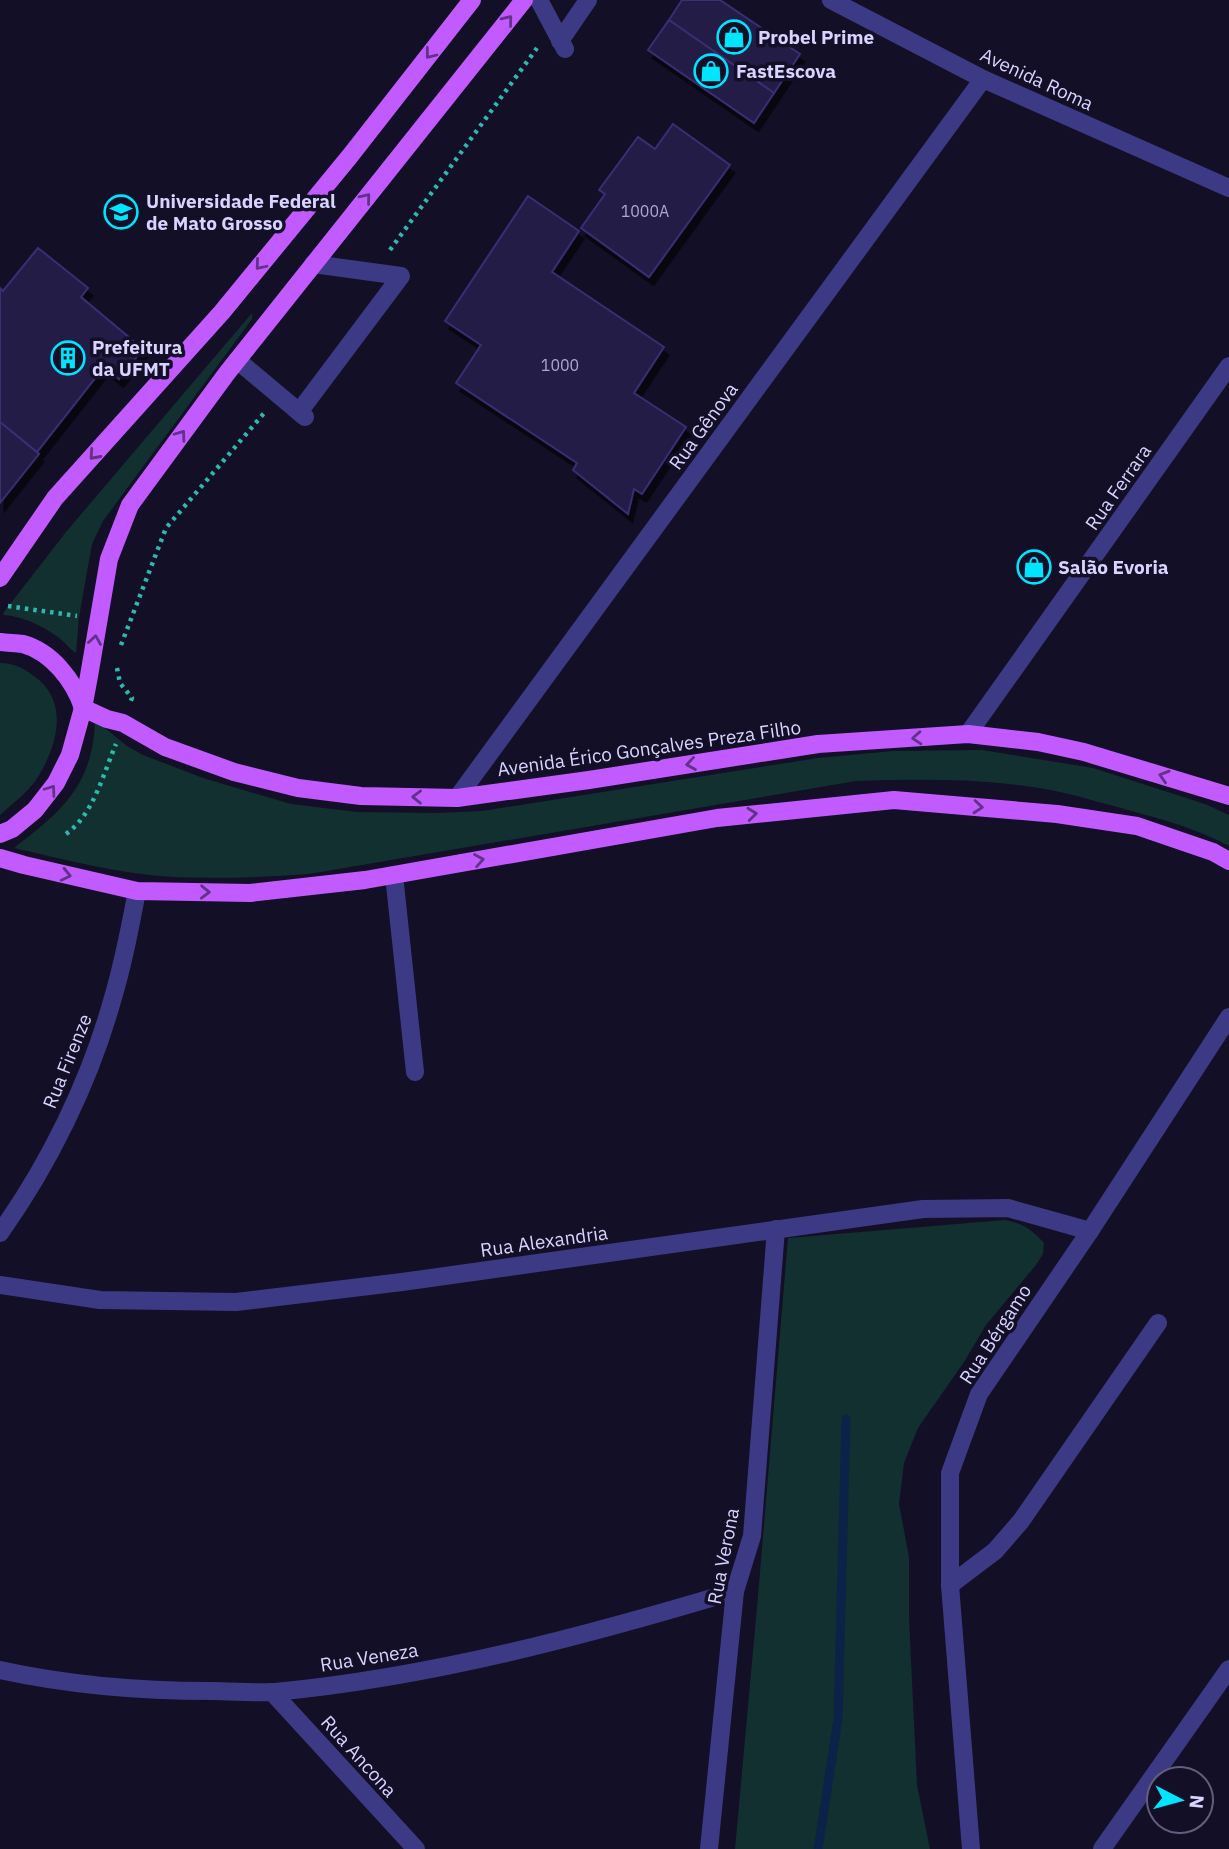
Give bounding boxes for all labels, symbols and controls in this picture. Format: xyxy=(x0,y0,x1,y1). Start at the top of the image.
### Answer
one-way arrow xyxy=(500,15,512,28)
shop icon: Probel Prime xyxy=(715,18,753,56)
place label: Probel Prime xyxy=(758,25,874,49)
street label: Avenida Roma xyxy=(977,42,1097,116)
one-way arrow xyxy=(425,46,438,59)
shop icon: FastEscova xyxy=(692,52,730,90)
place label: FastEscova xyxy=(736,59,836,83)
place label: Universidade Federal de Mato Grosso xyxy=(146,189,336,235)
school or university icon: Universidade Federal de Mato Grosso xyxy=(102,193,140,231)
one-way arrow xyxy=(358,193,371,205)
house number: 1000A xyxy=(621,201,669,221)
one-way arrow xyxy=(255,258,268,270)
place label: Prefeitura da UFMT xyxy=(92,335,182,381)
building icon: Prefeitura da UFMT xyxy=(49,339,87,377)
house number: 1000 xyxy=(541,355,579,375)
street label: Rua Gênova xyxy=(663,378,743,474)
one-way arrow xyxy=(173,430,185,443)
street label: Rua Ferrara xyxy=(1080,439,1156,535)
one-way arrow xyxy=(89,447,102,460)
shop icon: Salão Evoria xyxy=(1015,548,1053,586)
place label: Salão Evoria xyxy=(1058,555,1169,579)
one-way arrow xyxy=(87,634,102,646)
street label: Avenida Érico Gonçalves Preza Filho xyxy=(496,715,802,781)
one-way arrow xyxy=(911,730,922,745)
one-way arrow xyxy=(686,756,697,771)
one-way arrow xyxy=(1158,769,1170,784)
one-way arrow xyxy=(42,785,55,798)
one-way arrow xyxy=(412,789,422,805)
one-way arrow xyxy=(973,799,984,814)
one-way arrow xyxy=(747,807,758,822)
one-way arrow xyxy=(473,853,485,868)
one-way arrow xyxy=(60,867,72,881)
one-way arrow xyxy=(201,884,211,900)
street label: Rua Firenze xyxy=(37,1010,97,1112)
street label: Rua Alexandria xyxy=(479,1220,609,1262)
street label: Rua Bérgamo xyxy=(954,1280,1036,1388)
street label: Rua Verona xyxy=(702,1506,744,1606)
street label: Rua Veneza xyxy=(318,1637,420,1677)
street label: Rua Ancona xyxy=(316,1710,402,1802)
north arrow xyxy=(1145,1765,1215,1835)
text: N xyxy=(1184,1794,1210,1810)

